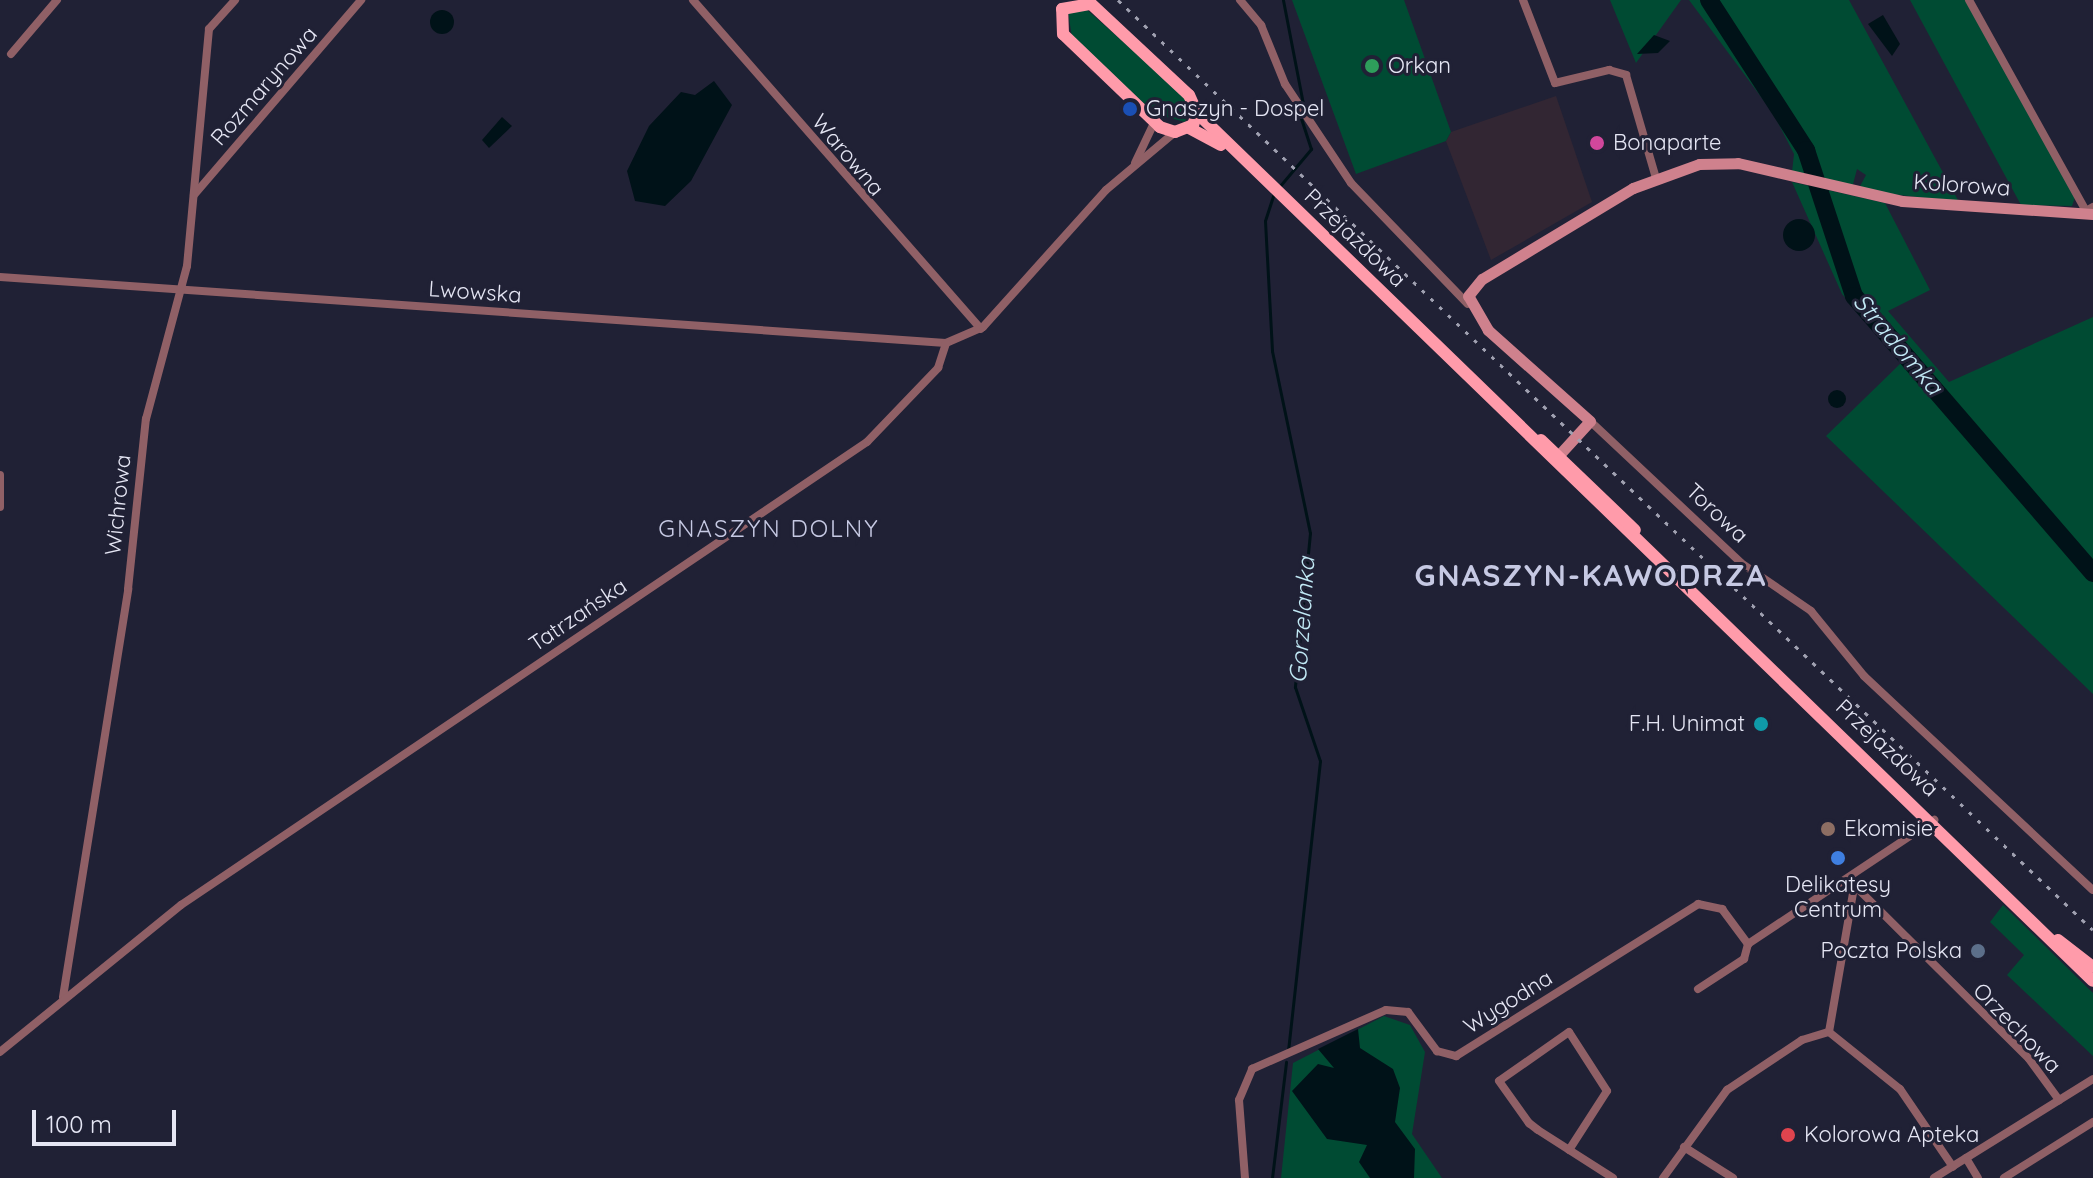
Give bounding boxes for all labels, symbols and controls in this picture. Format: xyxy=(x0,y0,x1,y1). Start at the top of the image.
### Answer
street label: Rozmarynowa xyxy=(205,21,323,151)
place label: Orkan xyxy=(1388,53,1451,79)
marker: Orkan xyxy=(1363,57,1381,75)
place label: Gnaszyn - Dospel xyxy=(1146,96,1324,122)
marker: Gnaszyn - Dospel xyxy=(1121,100,1139,118)
street label: Warowna xyxy=(806,109,890,201)
place label: Bonaparte xyxy=(1613,130,1722,156)
marker: Bonaparte xyxy=(1588,134,1606,152)
street label: Kolorowa xyxy=(1913,168,2011,202)
street label: Przejazdowa xyxy=(1299,183,1411,293)
street label: Lwowska xyxy=(428,276,522,308)
water label: Stradomka xyxy=(1847,288,1949,400)
street label: Wichrowa xyxy=(100,453,136,557)
street label: Torowa xyxy=(1681,478,1753,548)
district label: GNASZYN DOLNY xyxy=(658,515,880,543)
water label: Gorzelanka xyxy=(1283,556,1321,684)
district label: GNASZYN-KAWODRZA xyxy=(1415,557,1767,593)
street label: Tatrzańska xyxy=(524,573,632,657)
street label: Przejazdowa xyxy=(1830,694,1944,802)
place label: F.H. Unimat xyxy=(1629,711,1745,737)
marker: F.H. Unimat xyxy=(1752,715,1770,733)
place label: Ekomisie xyxy=(1844,816,1933,842)
marker: Ekomisie xyxy=(1819,820,1837,838)
marker: Delikatesy Centrum xyxy=(1829,849,1847,867)
place label: Delikatesy Centrum xyxy=(1785,871,1891,922)
place label: Poczta Polska xyxy=(1821,938,1962,964)
marker: Poczta Polska xyxy=(1969,942,1987,960)
street label: Wygodna xyxy=(1459,964,1557,1040)
street label: Orzechowa xyxy=(1967,977,2067,1079)
scale bar xyxy=(36,1094,180,1144)
text: 100 m xyxy=(46,1109,112,1139)
place label: Kolorowa Apteka xyxy=(1804,1122,1979,1148)
marker: Kolorowa Apteka xyxy=(1779,1126,1797,1144)

